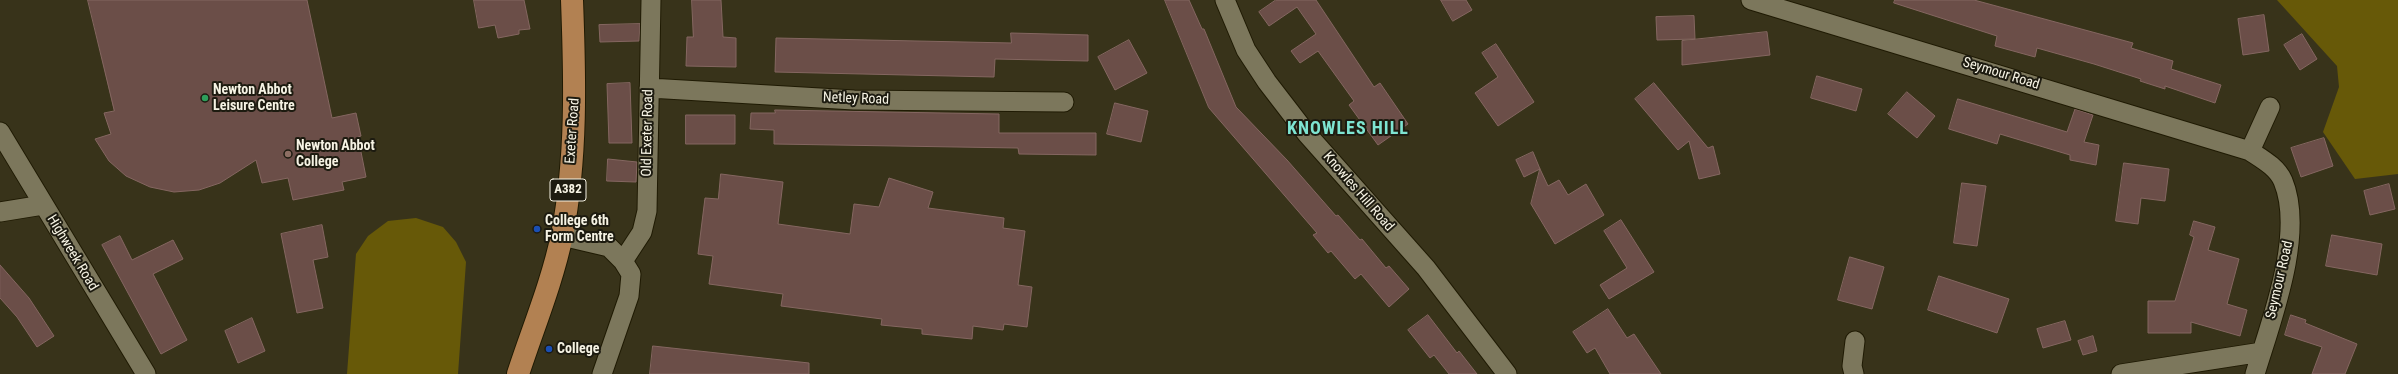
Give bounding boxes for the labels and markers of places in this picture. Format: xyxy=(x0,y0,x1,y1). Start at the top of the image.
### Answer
place label: Newton Abbot Leisure Centre xyxy=(213,82,295,114)
marker: Newton Abbot Leisure Centre xyxy=(200,93,210,103)
place label: Newton Abbot College xyxy=(296,138,375,170)
marker: Newton Abbot College xyxy=(283,149,293,159)
place label: College 6th Form Centre xyxy=(545,213,614,246)
marker: College 6th Form Centre xyxy=(532,224,542,234)
place label: College xyxy=(557,341,599,357)
marker: College xyxy=(544,344,554,354)

